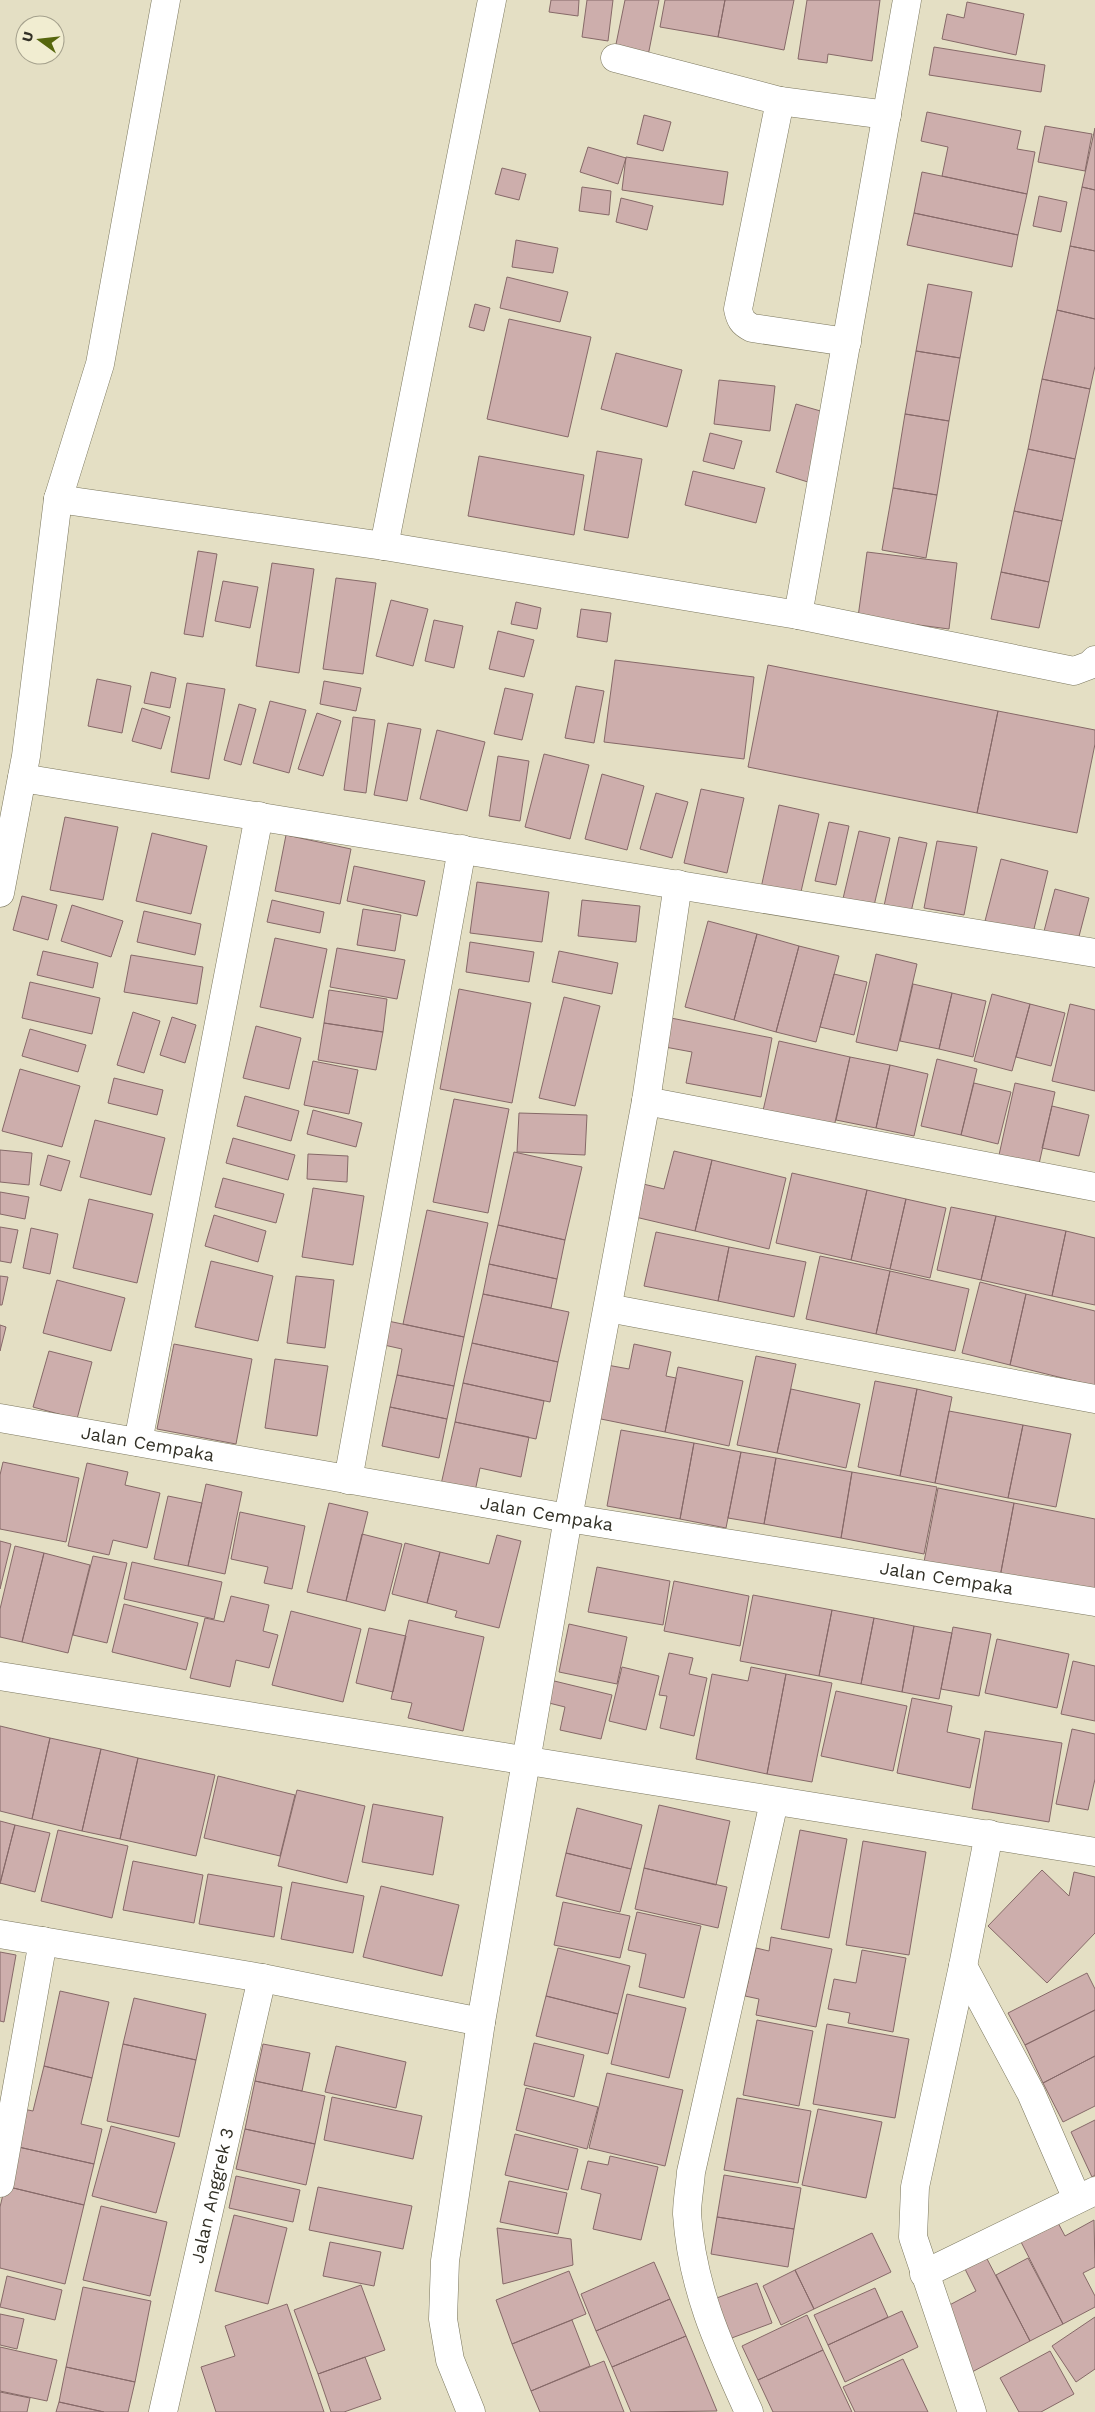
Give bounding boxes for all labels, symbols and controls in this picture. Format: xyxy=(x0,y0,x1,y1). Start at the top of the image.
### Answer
north arrow xyxy=(15,15,65,65)
text: U xyxy=(18,30,36,44)
street label: Jalan Cempaka xyxy=(80,1421,216,1466)
street label: Jalan Cempaka xyxy=(479,1492,615,1535)
street label: Jalan Cempaka xyxy=(878,1557,1015,1599)
street label: Jalan Anggrek 3 xyxy=(186,2126,238,2265)

